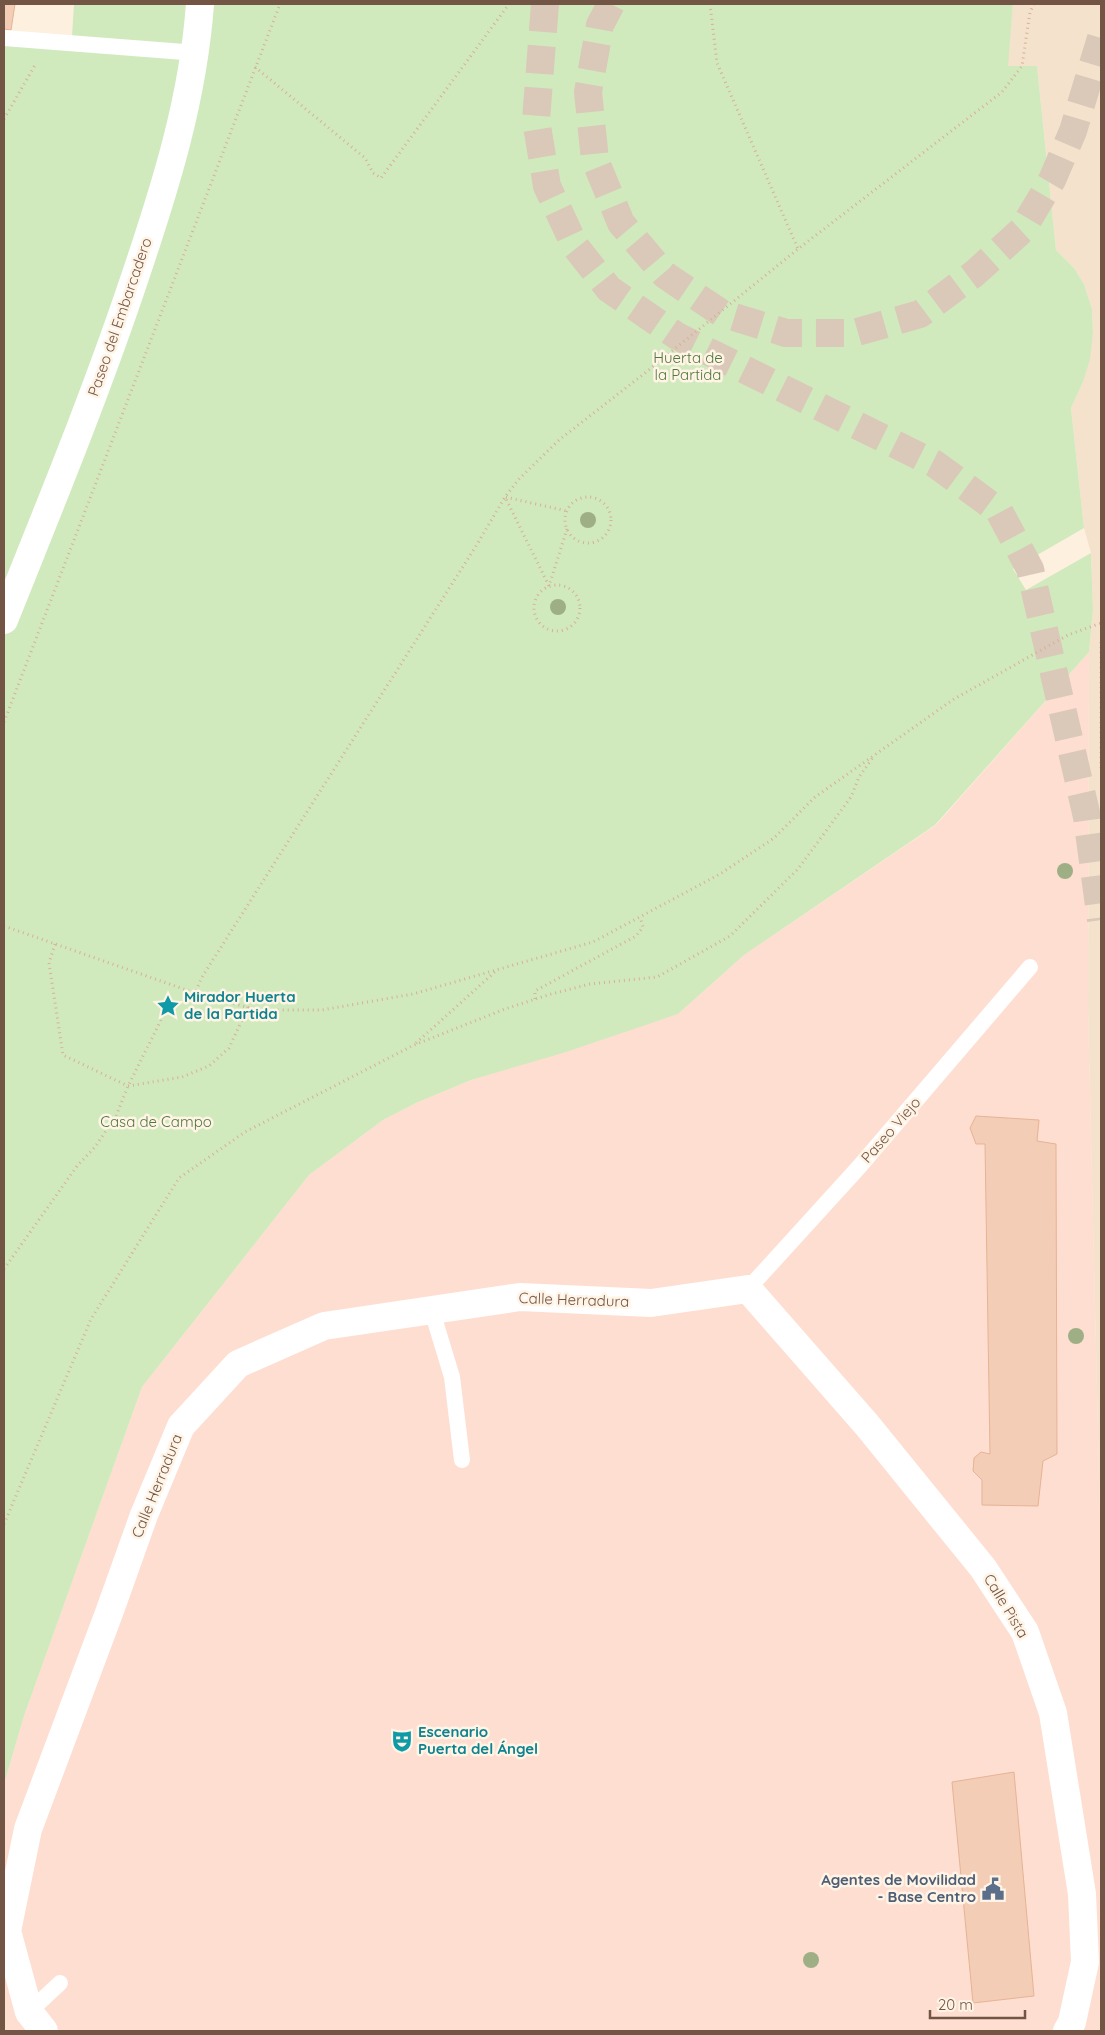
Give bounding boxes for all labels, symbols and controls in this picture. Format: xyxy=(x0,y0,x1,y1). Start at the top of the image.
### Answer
street label: Paseo del Embarcadero xyxy=(83,235,156,399)
park label: Huerta de la Partida xyxy=(653,348,723,384)
place label: Mirador Huerta de la Partida xyxy=(184,987,296,1023)
place icon: Mirador Huerta de la Partida xyxy=(155,993,181,1019)
street label: Paseo Viejo xyxy=(857,1093,924,1167)
park label: Casa de Campo xyxy=(100,1112,212,1131)
street label: Calle Herradura xyxy=(518,1288,630,1311)
street label: Calle Herradura xyxy=(127,1431,186,1541)
street label: Calle Pista xyxy=(980,1570,1033,1641)
place label: Escenario Puerta del Ángel xyxy=(418,1722,538,1758)
theatre icon: Escenario Puerta del Ángel xyxy=(389,1728,415,1754)
place label: Agentes de Movilidad - Base Centro xyxy=(821,1870,976,1906)
public building icon: Agentes de Movilidad - Base Centro xyxy=(980,1876,1006,1902)
scale bar xyxy=(930,1988,1025,2020)
text: 20 m xyxy=(938,1995,973,2014)

